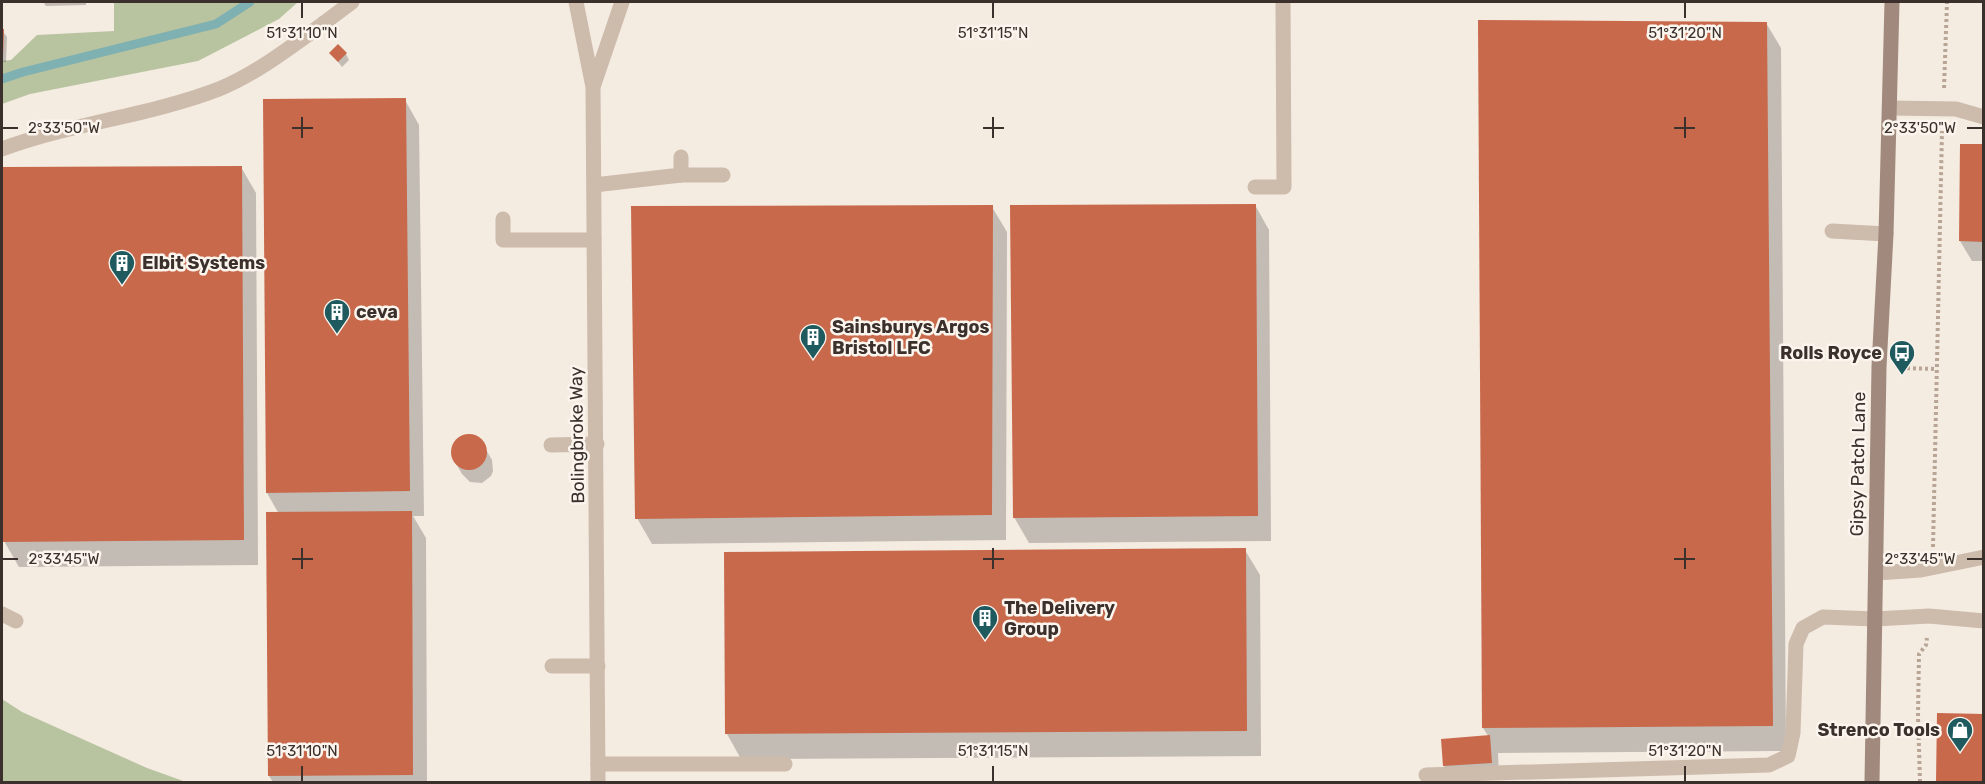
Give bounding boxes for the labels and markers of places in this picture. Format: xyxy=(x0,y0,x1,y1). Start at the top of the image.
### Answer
building icon: Elbit Systems xyxy=(107,248,137,286)
place label: Elbit Systems xyxy=(142,252,265,274)
building icon: ceva xyxy=(322,297,352,335)
place label: ceva xyxy=(356,301,398,323)
place label: Sainsburys Argos Bristol LFC xyxy=(832,316,989,359)
building icon: Sainsburys Argos Bristol LFC xyxy=(798,322,828,360)
bus stop icon: Rolls Royce xyxy=(1887,338,1917,376)
place label: Rolls Royce xyxy=(1780,342,1882,364)
place label: The Delivery Group xyxy=(1004,597,1115,640)
building icon: The Delivery Group xyxy=(970,603,1000,641)
shop icon: Strenco Tools xyxy=(1945,715,1975,753)
place label: Strenco Tools xyxy=(1817,719,1940,741)

